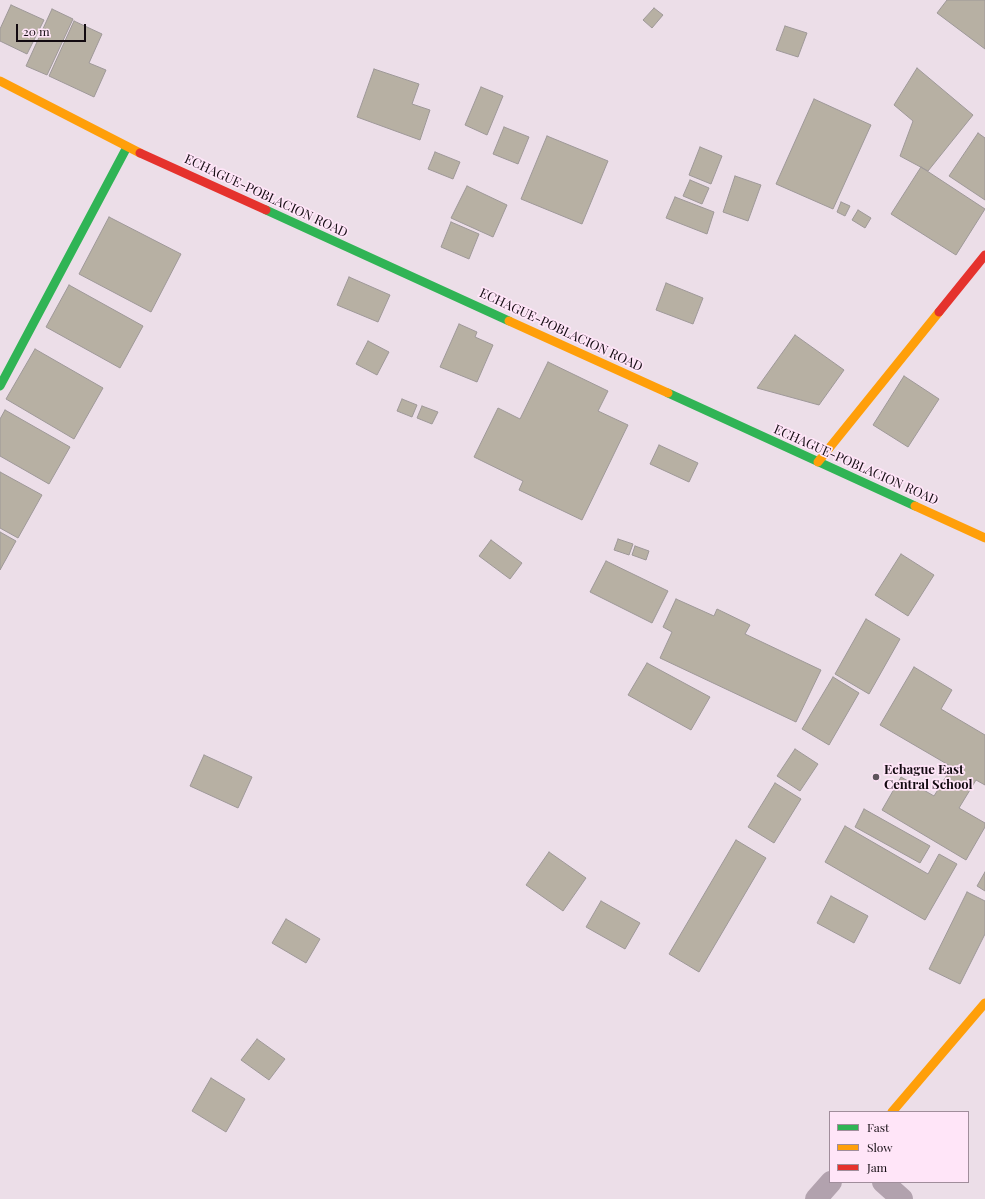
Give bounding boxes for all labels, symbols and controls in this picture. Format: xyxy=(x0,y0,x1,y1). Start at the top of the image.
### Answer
scale bar xyxy=(18,16,88,42)
text: 20 m xyxy=(23,23,50,39)
street label: ECHAGUE-POBLACION ROAD xyxy=(182,151,350,241)
street label: ECHAGUE-POBLACION ROAD xyxy=(477,285,645,375)
street label: ECHAGUE-POBLACION ROAD xyxy=(771,422,941,508)
place label: Echague East Central School xyxy=(884,762,973,793)
marker: Echague East Central School xyxy=(871,772,881,782)
legend xyxy=(829,1111,969,1183)
text: Fast xyxy=(867,1119,889,1135)
text: Slow xyxy=(867,1139,893,1155)
text: Jam xyxy=(867,1159,887,1175)

